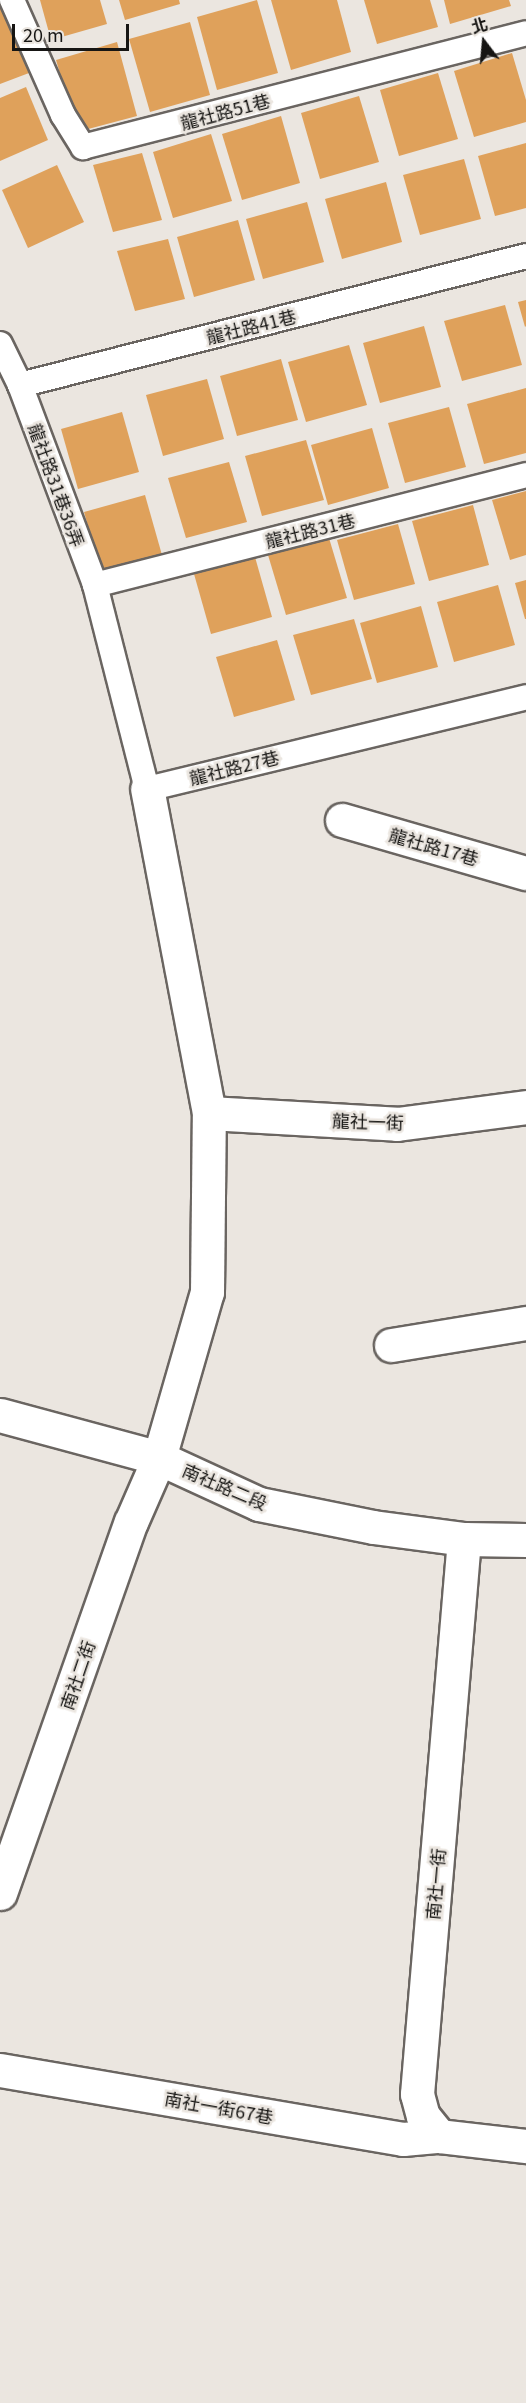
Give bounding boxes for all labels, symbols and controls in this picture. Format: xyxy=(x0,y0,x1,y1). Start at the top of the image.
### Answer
text: 北 xyxy=(468,11,490,38)
scale bar xyxy=(15,12,132,50)
north arrow xyxy=(454,12,514,72)
text: 20 m xyxy=(23,21,64,47)
street label: 龍社路51巷 xyxy=(178,89,272,133)
street label: 龍社路41巷 xyxy=(204,304,298,348)
street label: 龍社路31巷36弄 xyxy=(25,420,89,550)
street label: 龍社路31巷 xyxy=(263,508,357,552)
street label: 龍社路27巷 xyxy=(187,745,281,789)
street label: 龍社路17巷 xyxy=(387,823,481,869)
street label: 龍社一街 xyxy=(332,1109,404,1133)
street label: 南社路二段 xyxy=(179,1458,271,1514)
street label: 南社二街 xyxy=(55,1637,99,1713)
street label: 南社一街 xyxy=(421,1847,449,1921)
street label: 南社一街67巷 xyxy=(163,2087,275,2127)

